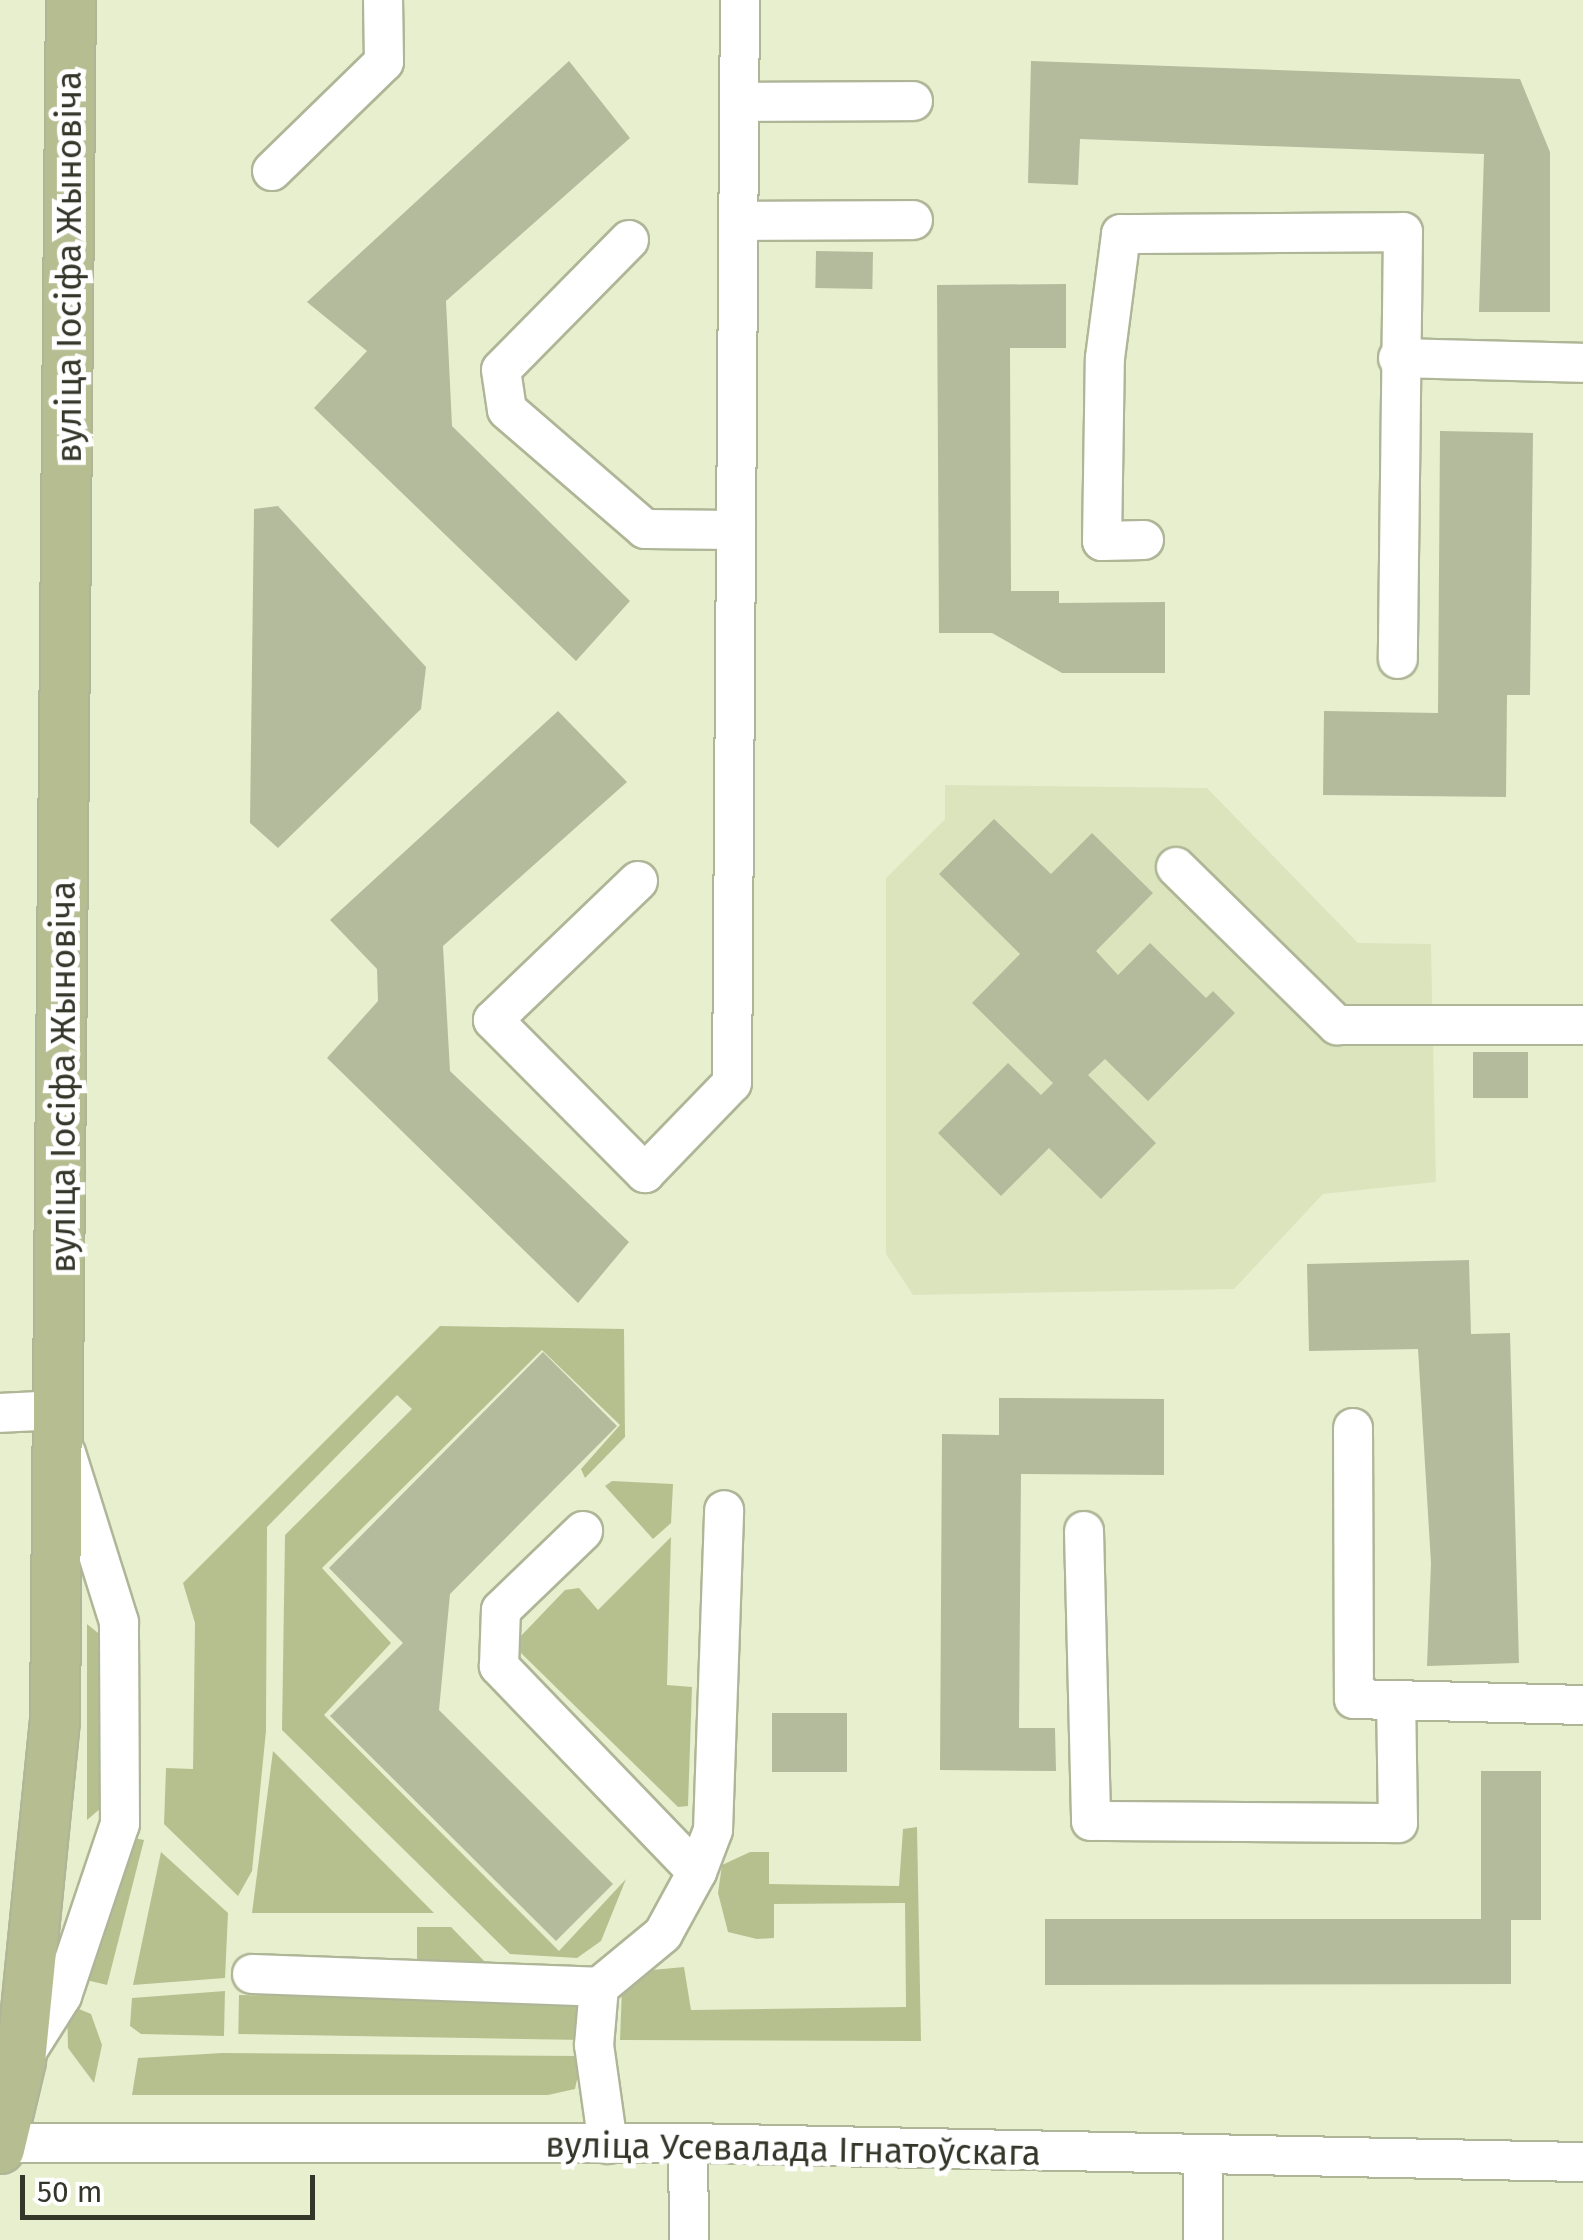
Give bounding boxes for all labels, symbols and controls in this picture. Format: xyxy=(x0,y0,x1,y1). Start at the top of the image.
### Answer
street label: вуліца Іосіфа Жыновіча xyxy=(48,71,90,463)
street label: вуліца Іосіфа Жыновіча xyxy=(42,881,84,1273)
street label: вуліца Усевалада Ігнатоўскага xyxy=(545,2124,1041,2174)
scale bar xyxy=(25,2155,320,2217)
text: 50 m xyxy=(37,2174,102,2210)

